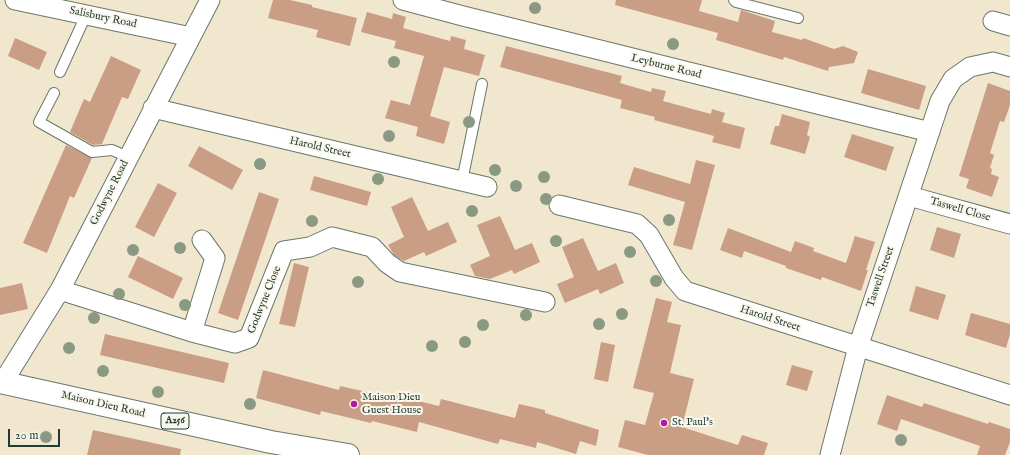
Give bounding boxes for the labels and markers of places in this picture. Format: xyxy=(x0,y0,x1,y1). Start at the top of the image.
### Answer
place label: Maison Dieu Guest House xyxy=(362,391,421,417)
marker: Maison Dieu Guest House xyxy=(349,399,359,409)
place label: St. Paul's xyxy=(672,416,713,430)
marker: St. Paul's xyxy=(659,418,669,428)

